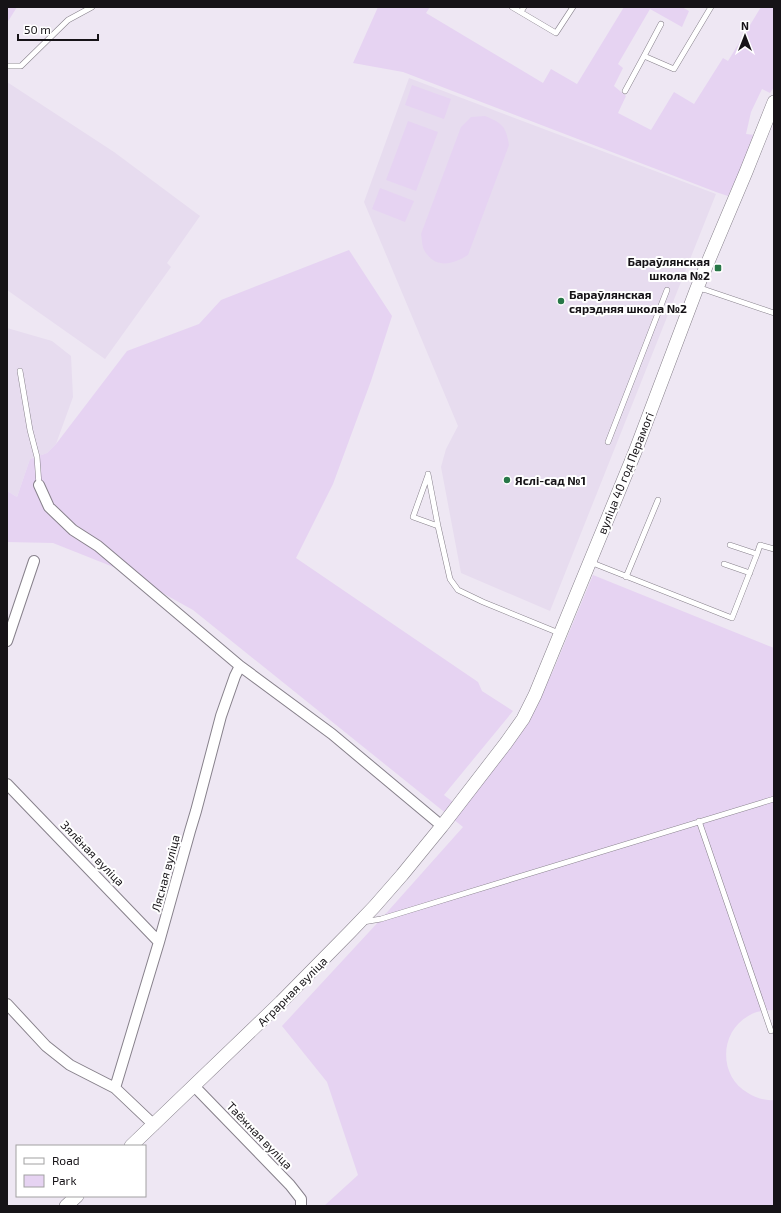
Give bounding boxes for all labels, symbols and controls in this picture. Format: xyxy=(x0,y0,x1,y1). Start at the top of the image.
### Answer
scale bar xyxy=(18,16,98,42)
north arrow xyxy=(725,16,765,56)
text: N xyxy=(741,19,749,32)
text: 50 m xyxy=(24,22,51,36)
place label: Бараўлянская школа №2 xyxy=(627,254,710,282)
marker: Бараўлянская школа №2 xyxy=(713,263,723,273)
place label: Бараўлянская сярэдняя школа №2 xyxy=(569,287,687,315)
marker: Бараўлянская сярэдняя школа №2 xyxy=(556,296,566,306)
street label: вуліца 40 год Перамогі xyxy=(594,410,657,536)
place label: Яслі-сад №1 xyxy=(515,473,586,487)
marker: Яслі-сад №1 xyxy=(502,475,512,485)
street label: Зялёная вуліца xyxy=(58,817,128,889)
street label: Лясная вуліца xyxy=(148,833,183,913)
street label: Аграрная вуліца xyxy=(254,953,330,1029)
street label: Таёжная вуліца xyxy=(224,1098,296,1172)
legend xyxy=(16,1145,146,1197)
text: Road xyxy=(52,1153,80,1167)
text: Park xyxy=(52,1173,77,1187)

